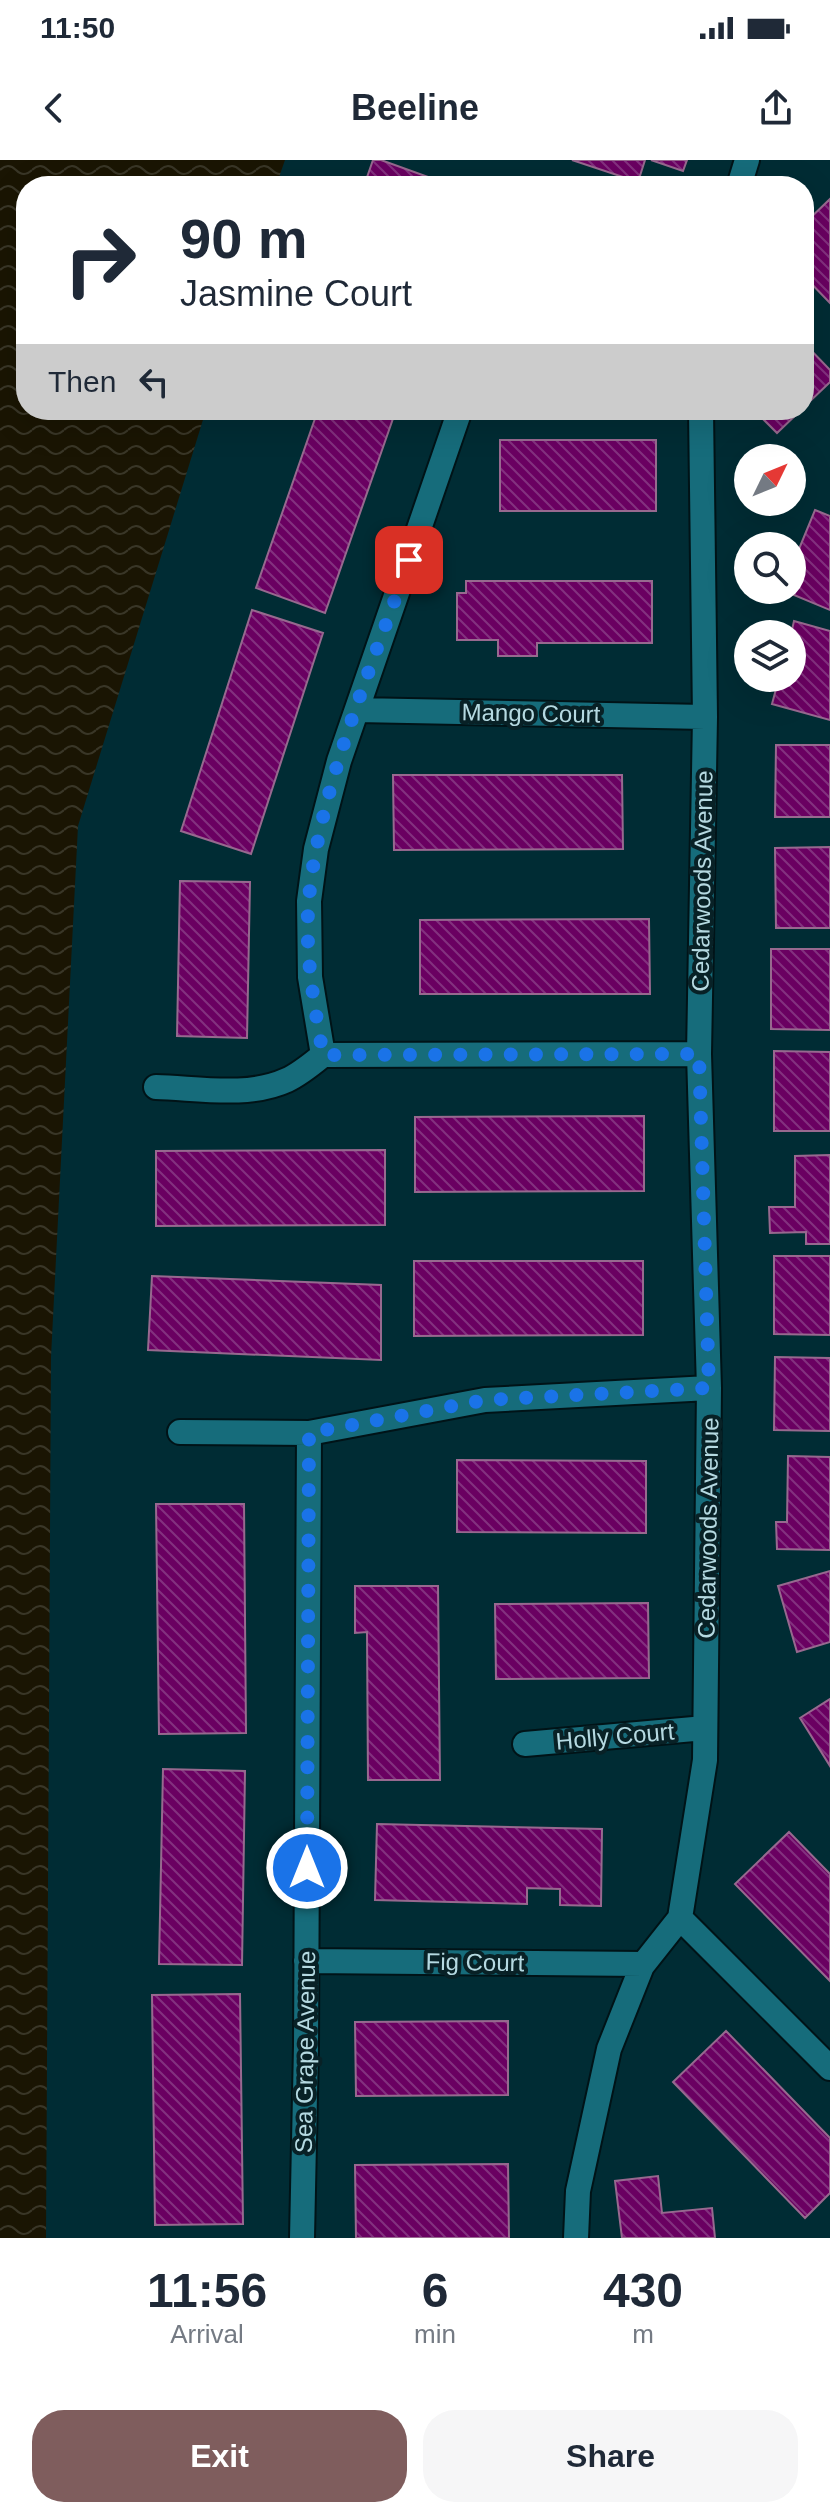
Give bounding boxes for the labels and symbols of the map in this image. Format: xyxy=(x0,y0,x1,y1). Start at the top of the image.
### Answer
north arrow xyxy=(734,444,806,516)
pin xyxy=(375,526,443,594)
street label: Mango Court xyxy=(461,698,601,728)
street label: Cedarwoods Avenue xyxy=(687,770,717,992)
street label: Cedarwoods Avenue xyxy=(693,1417,723,1639)
street label: Holly Court xyxy=(555,1717,676,1755)
position arrow xyxy=(265,1826,349,1910)
street label: Fig Court xyxy=(425,1948,525,1976)
street label: Sea Grape Avenue xyxy=(290,1951,320,2153)

